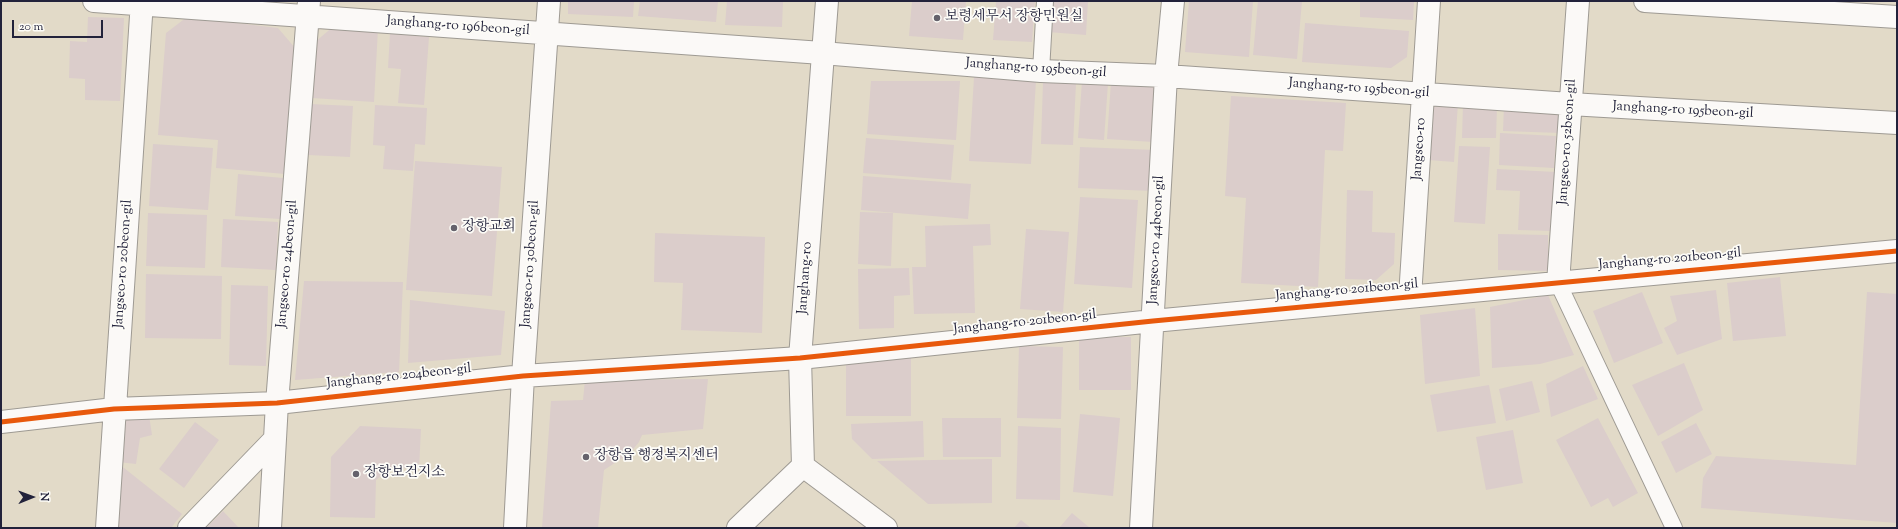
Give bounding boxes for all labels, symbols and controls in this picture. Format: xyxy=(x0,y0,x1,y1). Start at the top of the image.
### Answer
place label: 보령세무서 장항민원실 xyxy=(945,10,1083,26)
scale bar xyxy=(14,12,105,38)
marker: 보령세무서 장항민원실 xyxy=(932,13,942,23)
street label: Janghang-ro 196beon-gil xyxy=(386,14,530,40)
text: 20 m xyxy=(19,18,43,36)
street label: Janghang-ro 195beon-gil xyxy=(965,56,1107,82)
street label: Janghang-ro 195beon-gil xyxy=(1288,76,1430,102)
street label: Jangseo-ro 52beon-gil xyxy=(1555,78,1581,206)
street label: Janghang-ro 195beon-gil xyxy=(1612,99,1754,123)
street label: Jangseo-ro xyxy=(1409,117,1431,181)
street label: Jangseo-ro 44beon-gil xyxy=(1145,175,1169,305)
street label: Jangseo-ro 20beon-gil xyxy=(111,199,137,329)
street label: Jangseo-ro 24beon-gil xyxy=(274,199,302,329)
street label: Jangseo-ro 30beon-gil xyxy=(518,200,544,328)
place label: 장항교회 xyxy=(462,220,516,236)
marker: 장항교회 xyxy=(449,223,459,233)
street label: Janghang-ro xyxy=(795,241,817,315)
street label: Janghang-ro 201beon-gil xyxy=(1598,245,1742,275)
street label: Janghang-ro 201beon-gil xyxy=(1275,276,1419,306)
street label: Janghang-ro 201beon-gil xyxy=(953,307,1097,339)
street label: Janghang-ro 204beon-gil xyxy=(326,361,472,393)
place label: 장항읍 행정복지센터 xyxy=(594,449,719,465)
marker: 장항읍 행정복지센터 xyxy=(581,452,591,462)
place label: 장항보건지소 xyxy=(364,466,445,482)
marker: 장항보건지소 xyxy=(351,469,361,479)
north arrow xyxy=(12,477,52,517)
text: N xyxy=(36,492,52,501)

